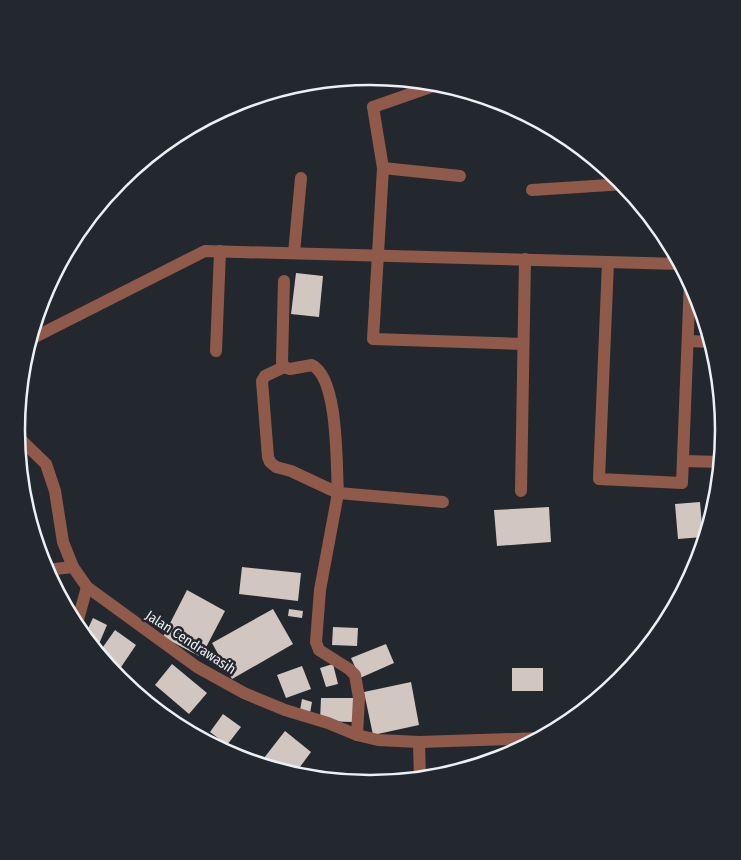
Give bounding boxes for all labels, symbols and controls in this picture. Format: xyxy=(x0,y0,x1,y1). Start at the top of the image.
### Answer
street label: Jalan Cendrawasih xyxy=(142,607,239,678)

